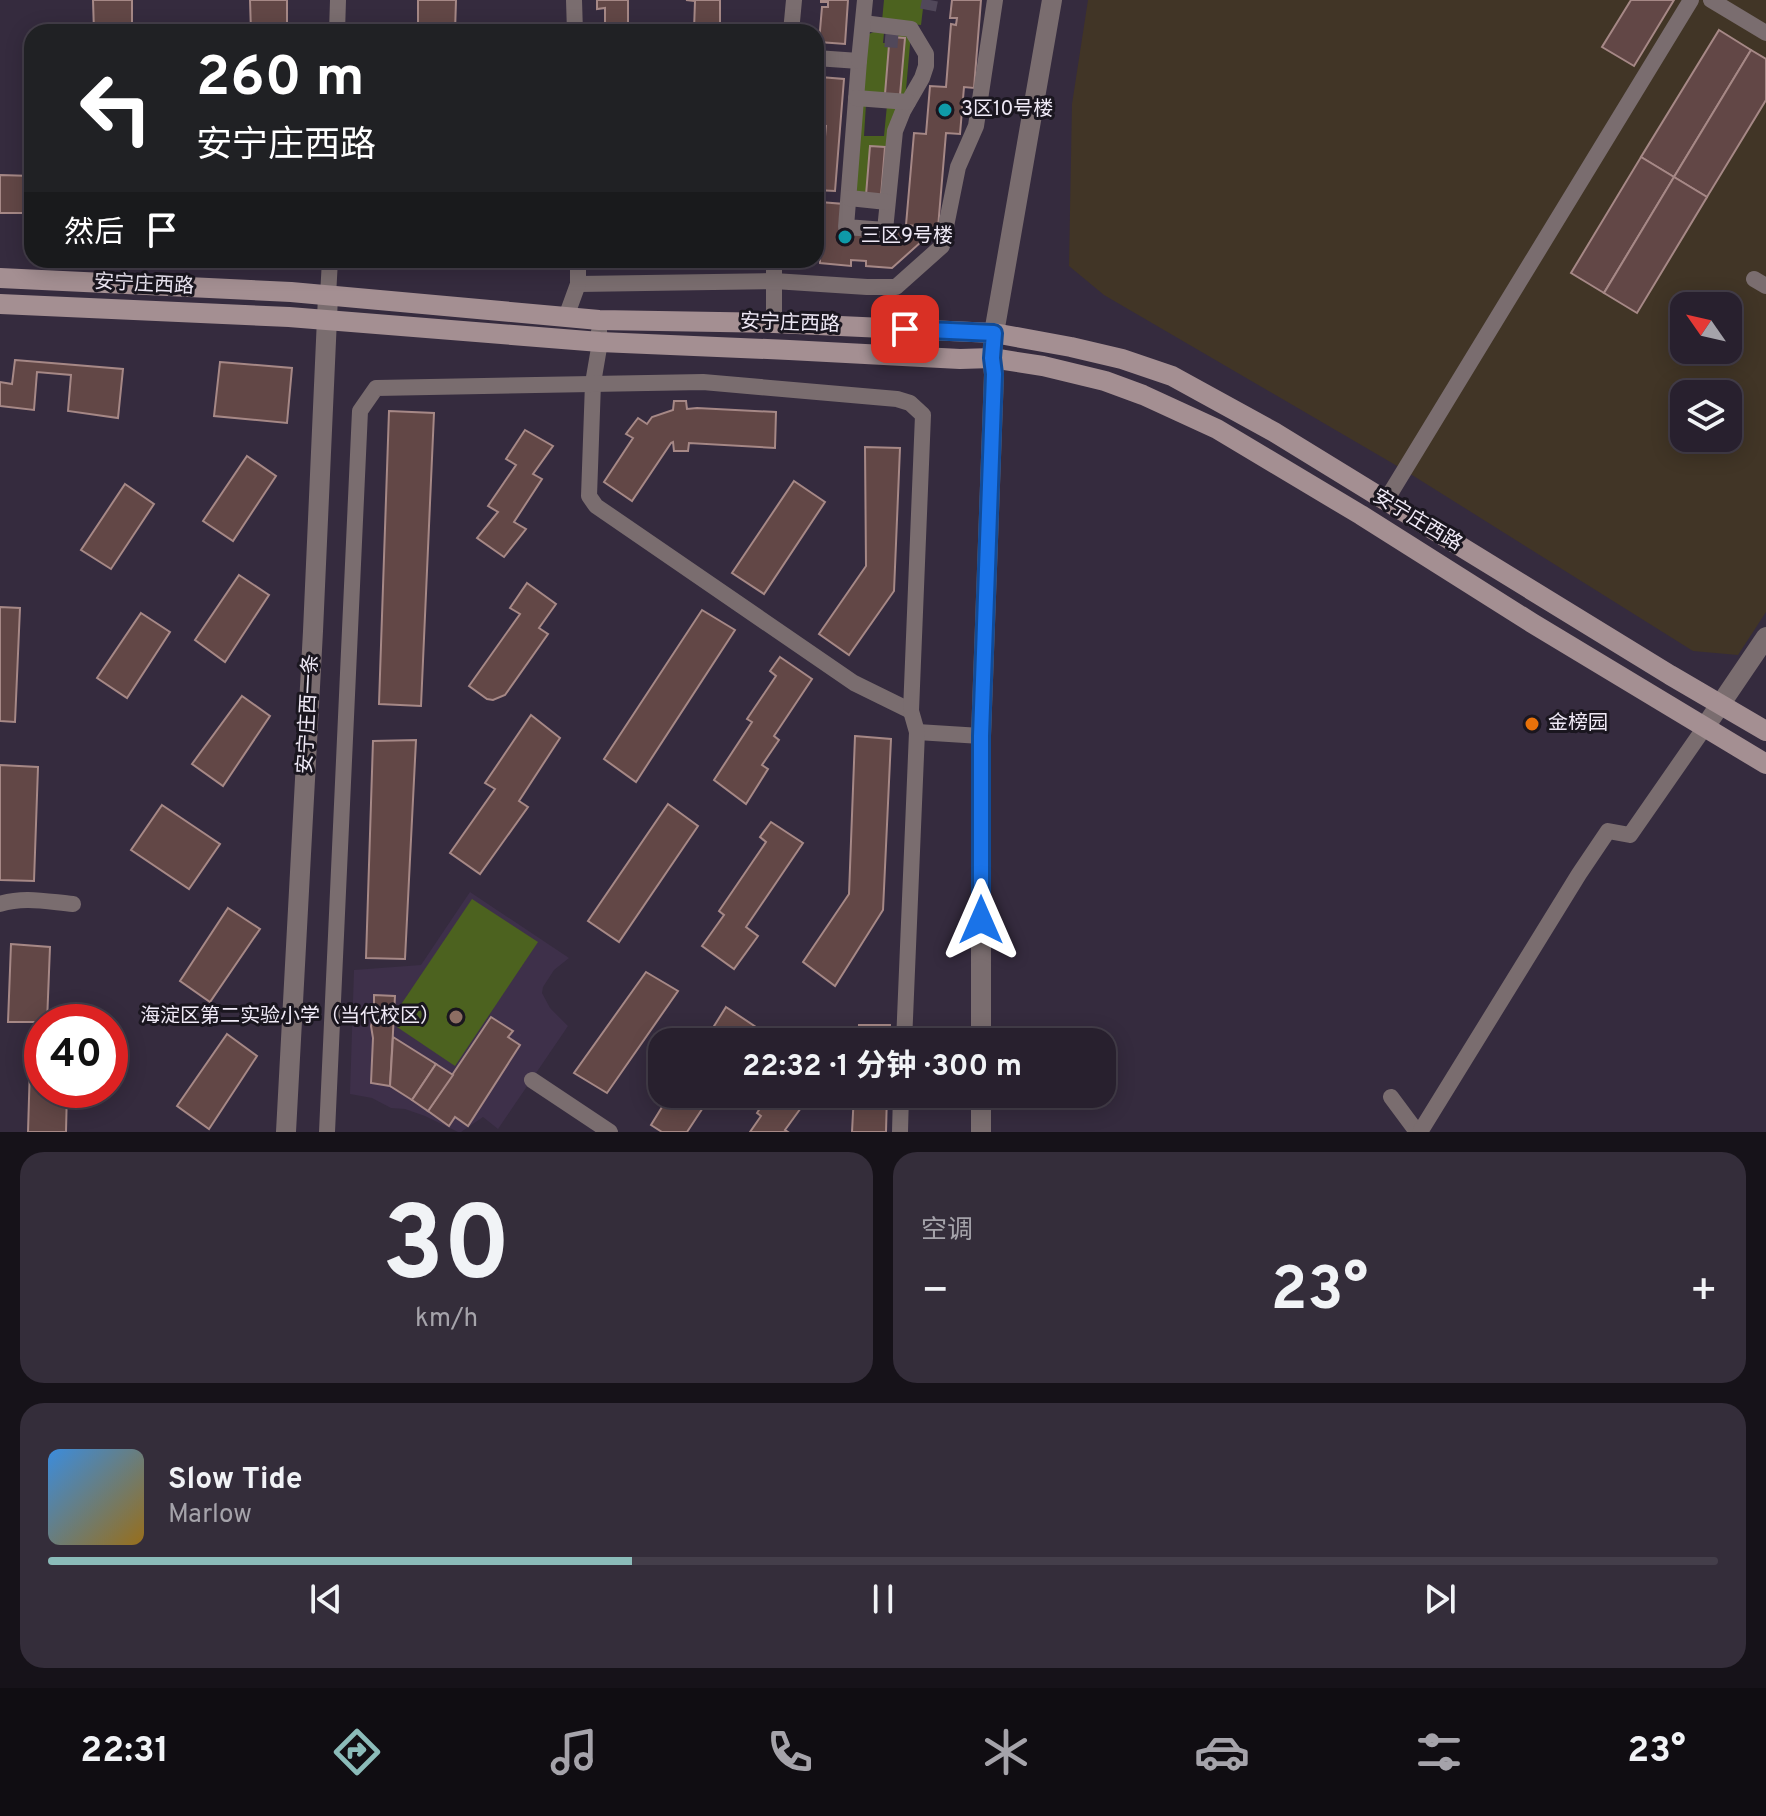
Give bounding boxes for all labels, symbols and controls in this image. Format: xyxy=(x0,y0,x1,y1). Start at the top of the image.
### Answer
text: 260 m xyxy=(196,45,365,115)
icon: left xyxy=(64,56,168,160)
place label: 3区10号楼 xyxy=(961,97,1053,123)
marker: 3区10号楼 xyxy=(936,101,954,119)
text: 安宁庄西路 xyxy=(196,124,376,170)
icon: arrive xyxy=(140,208,184,252)
text: 然后 xyxy=(64,216,124,253)
place label: 三区9号楼 xyxy=(861,224,953,250)
marker: 三区9号楼 xyxy=(836,228,854,246)
street label: 安宁庄西路 xyxy=(93,269,195,301)
north arrow xyxy=(1670,292,1742,364)
map controls xyxy=(1670,292,1742,452)
pin xyxy=(871,295,939,363)
icon: arrive xyxy=(883,307,927,351)
street label: 安宁庄西路 xyxy=(740,309,840,339)
button: layers xyxy=(1670,380,1742,452)
street label: 安宁庄西路 xyxy=(1367,484,1467,558)
street label: 安宁庄西一条 xyxy=(293,653,325,775)
place label: 金榜园 xyxy=(1548,711,1608,737)
marker: 金榜园 xyxy=(1523,715,1541,733)
position arrow xyxy=(939,878,1023,962)
speed limit sign: 40 xyxy=(24,1004,128,1108)
place label: 海淀区第二实验小学（当代校区） xyxy=(140,1004,440,1030)
marker: 海淀区第二实验小学（当代校区） xyxy=(447,1008,465,1026)
text: 22:32 · 1 分钟 · 300 m xyxy=(742,1049,1022,1086)
text: 30 xyxy=(382,1185,511,1317)
text: 空调 xyxy=(921,1215,973,1248)
text: 23° xyxy=(1271,1255,1368,1331)
text: − xyxy=(921,1265,949,1321)
text: + xyxy=(1690,1265,1718,1321)
text: km/h xyxy=(415,1303,478,1336)
text: Slow Tide xyxy=(168,1462,302,1499)
text: Marlow xyxy=(168,1499,252,1532)
icon: previous xyxy=(304,1577,348,1621)
icon: pause xyxy=(861,1577,905,1621)
icon: next xyxy=(1418,1577,1462,1621)
icon: directions xyxy=(329,1724,385,1780)
icon: music xyxy=(546,1724,602,1780)
icon: phone xyxy=(762,1724,818,1780)
icon: climate xyxy=(978,1724,1034,1780)
icon: car xyxy=(1194,1724,1250,1780)
icon: filters xyxy=(1411,1724,1467,1780)
text: 22:31 xyxy=(80,1729,169,1775)
text: 23° xyxy=(1627,1729,1686,1775)

